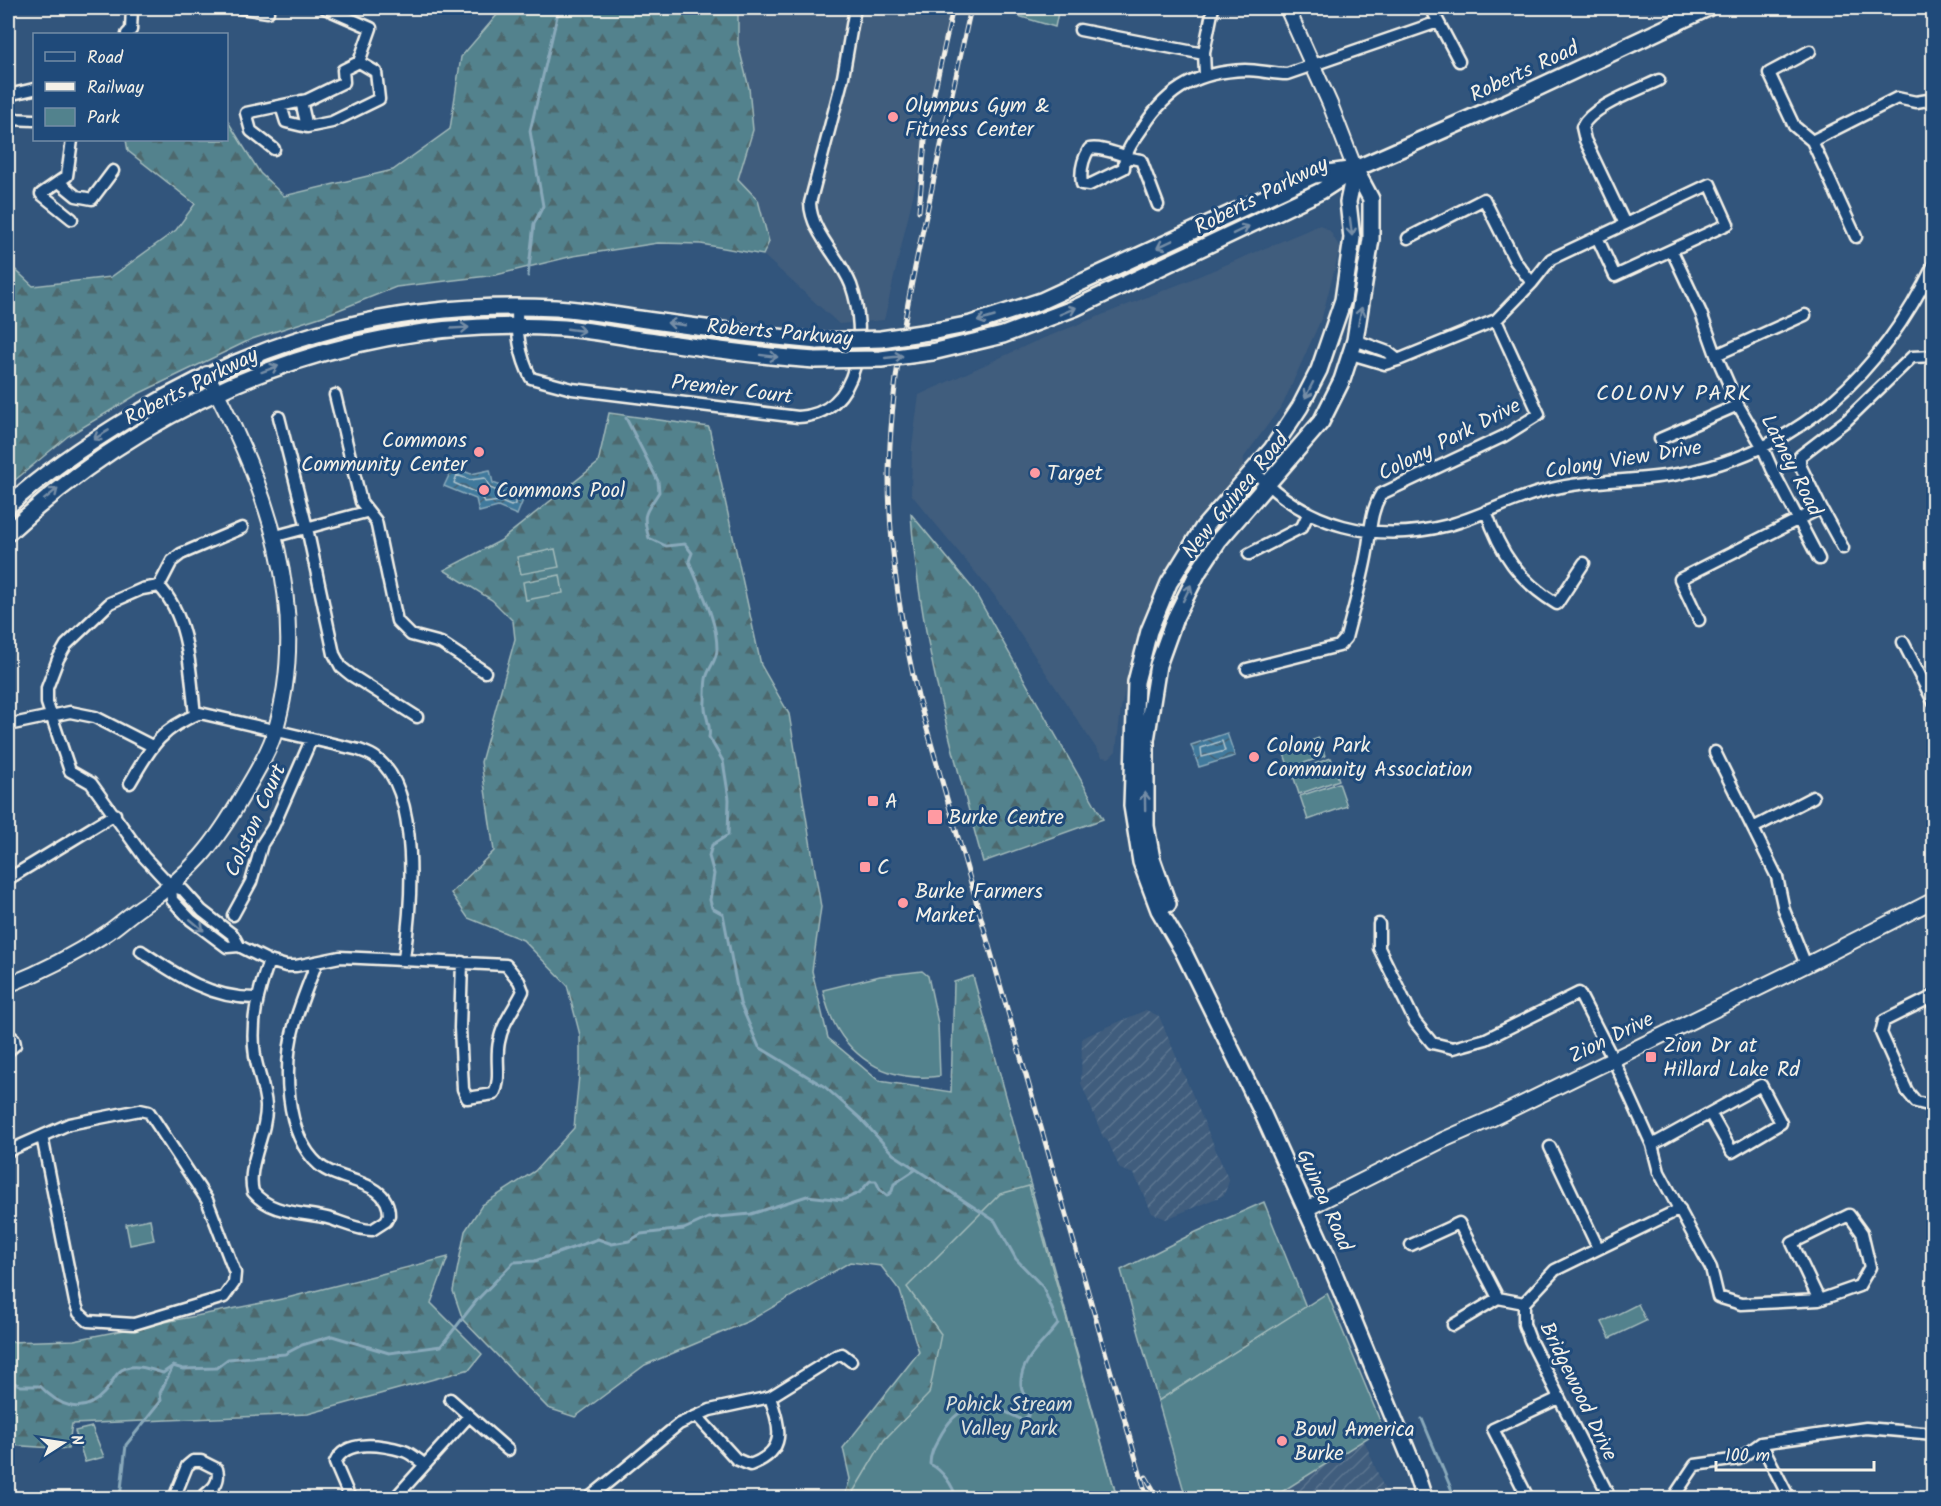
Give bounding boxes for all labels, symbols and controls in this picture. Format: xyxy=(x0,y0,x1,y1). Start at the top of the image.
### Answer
legend xyxy=(33,33,228,141)
street label: Roberts Road xyxy=(1465,33,1585,112)
text: Road xyxy=(87,44,124,73)
text: Railway xyxy=(87,74,144,103)
place label: Olympus Gym & Fitness Center xyxy=(905,90,1050,147)
text: Park xyxy=(87,104,120,133)
marker: Olympus Gym & Fitness Center xyxy=(886,110,900,124)
street label: Roberts Parkway xyxy=(1189,148,1335,244)
one-way arrow xyxy=(1346,216,1357,236)
one-way arrow xyxy=(1231,223,1249,235)
one-way arrow xyxy=(1157,239,1175,251)
one-way arrow xyxy=(1059,305,1077,316)
one-way arrow xyxy=(1355,306,1366,326)
street label: Roberts Parkway xyxy=(705,311,854,356)
one-way arrow xyxy=(977,314,996,325)
one-way arrow xyxy=(667,318,687,329)
one-way arrow xyxy=(449,322,469,333)
one-way arrow xyxy=(565,324,585,335)
street label: Roberts Parkway xyxy=(119,339,265,435)
one-way arrow xyxy=(758,351,778,362)
one-way arrow xyxy=(884,352,904,363)
one-way arrow xyxy=(260,362,279,373)
street label: Premier Court xyxy=(669,367,795,414)
district label: COLONY PARK xyxy=(1596,377,1752,412)
one-way arrow xyxy=(1303,381,1314,399)
street label: Colony Park Drive xyxy=(1372,390,1527,491)
street label: Latney Road xyxy=(1751,409,1831,523)
place label: Commons Community Center xyxy=(301,425,468,482)
street label: New Guinea Road xyxy=(1175,425,1298,567)
one-way arrow xyxy=(93,429,110,441)
street label: Colony View Drive xyxy=(1543,432,1704,489)
marker: Commons Community Center xyxy=(472,445,486,459)
place label: Target xyxy=(1047,458,1103,491)
marker: Target xyxy=(1028,466,1042,480)
place label: Commons Pool xyxy=(496,475,625,508)
marker: Commons Pool xyxy=(477,483,491,497)
one-way arrow xyxy=(43,488,59,501)
one-way arrow xyxy=(1182,585,1193,603)
place label: Colony Park Community Association xyxy=(1266,730,1472,787)
marker: Colony Park Community Association xyxy=(1247,750,1261,764)
street label: Colston Court xyxy=(217,758,296,882)
place label: A xyxy=(885,786,898,819)
one-way arrow xyxy=(1139,792,1151,812)
marker: A xyxy=(866,794,880,808)
place label: Burke Centre xyxy=(948,802,1064,835)
marker: Burke Centre xyxy=(926,808,944,826)
place label: C xyxy=(877,852,890,885)
marker: C xyxy=(858,860,872,874)
place label: Burke Farmers Market xyxy=(915,876,1043,933)
marker: Burke Farmers Market xyxy=(896,896,910,910)
one-way arrow xyxy=(189,918,204,932)
street label: Zion Drive xyxy=(1564,1003,1660,1073)
place label: Zion Dr at Hillard Lake Rd xyxy=(1663,1030,1800,1087)
marker: Zion Dr at Hillard Lake Rd xyxy=(1644,1050,1658,1064)
street label: Guinea Road xyxy=(1286,1144,1361,1258)
street label: Bridgewood Drive xyxy=(1530,1317,1626,1467)
park label: Pohick Stream Valley Park xyxy=(945,1389,1073,1446)
north arrow xyxy=(33,1413,93,1473)
place label: Bowl America Burke xyxy=(1294,1414,1415,1471)
text: N xyxy=(63,1433,89,1448)
marker: Bowl America Burke xyxy=(1275,1434,1289,1448)
scale bar xyxy=(1716,1434,1874,1472)
text: 100 m xyxy=(1725,1442,1770,1471)

